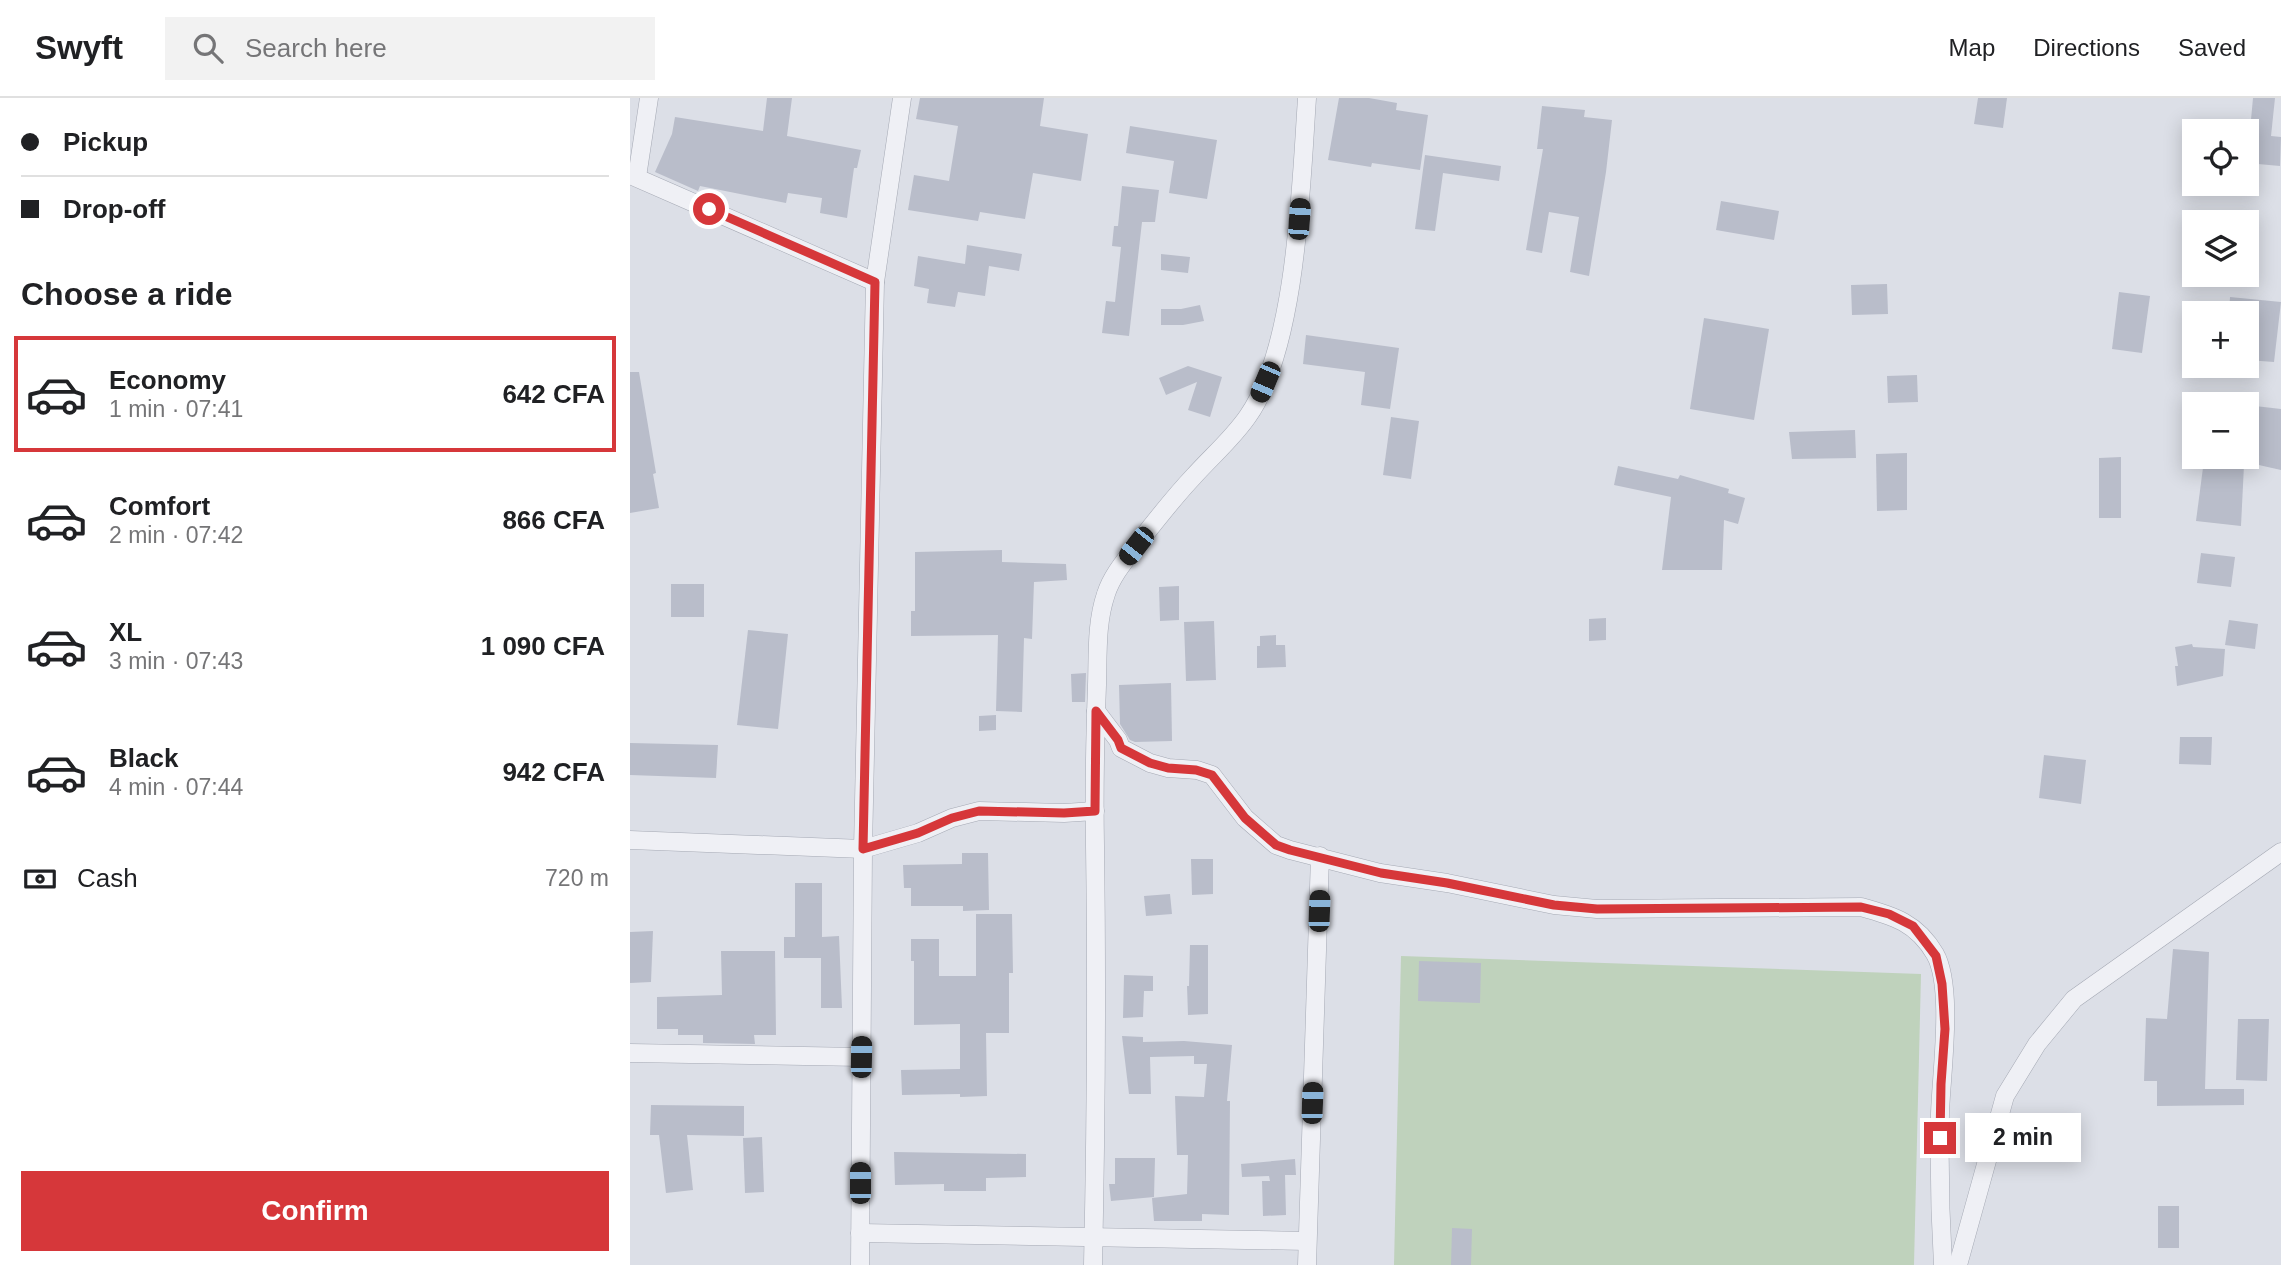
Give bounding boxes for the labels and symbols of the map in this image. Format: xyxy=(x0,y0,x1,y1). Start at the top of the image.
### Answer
route start xyxy=(693,193,725,225)
car xyxy=(1288,197,1311,241)
car xyxy=(1248,359,1283,405)
car xyxy=(1115,523,1158,569)
car xyxy=(1308,890,1331,932)
car xyxy=(851,1036,872,1078)
car xyxy=(1301,1082,1324,1124)
callout: 2 min xyxy=(1964,1114,2080,1162)
route end xyxy=(1924,1122,1956,1154)
car xyxy=(850,1162,871,1204)

